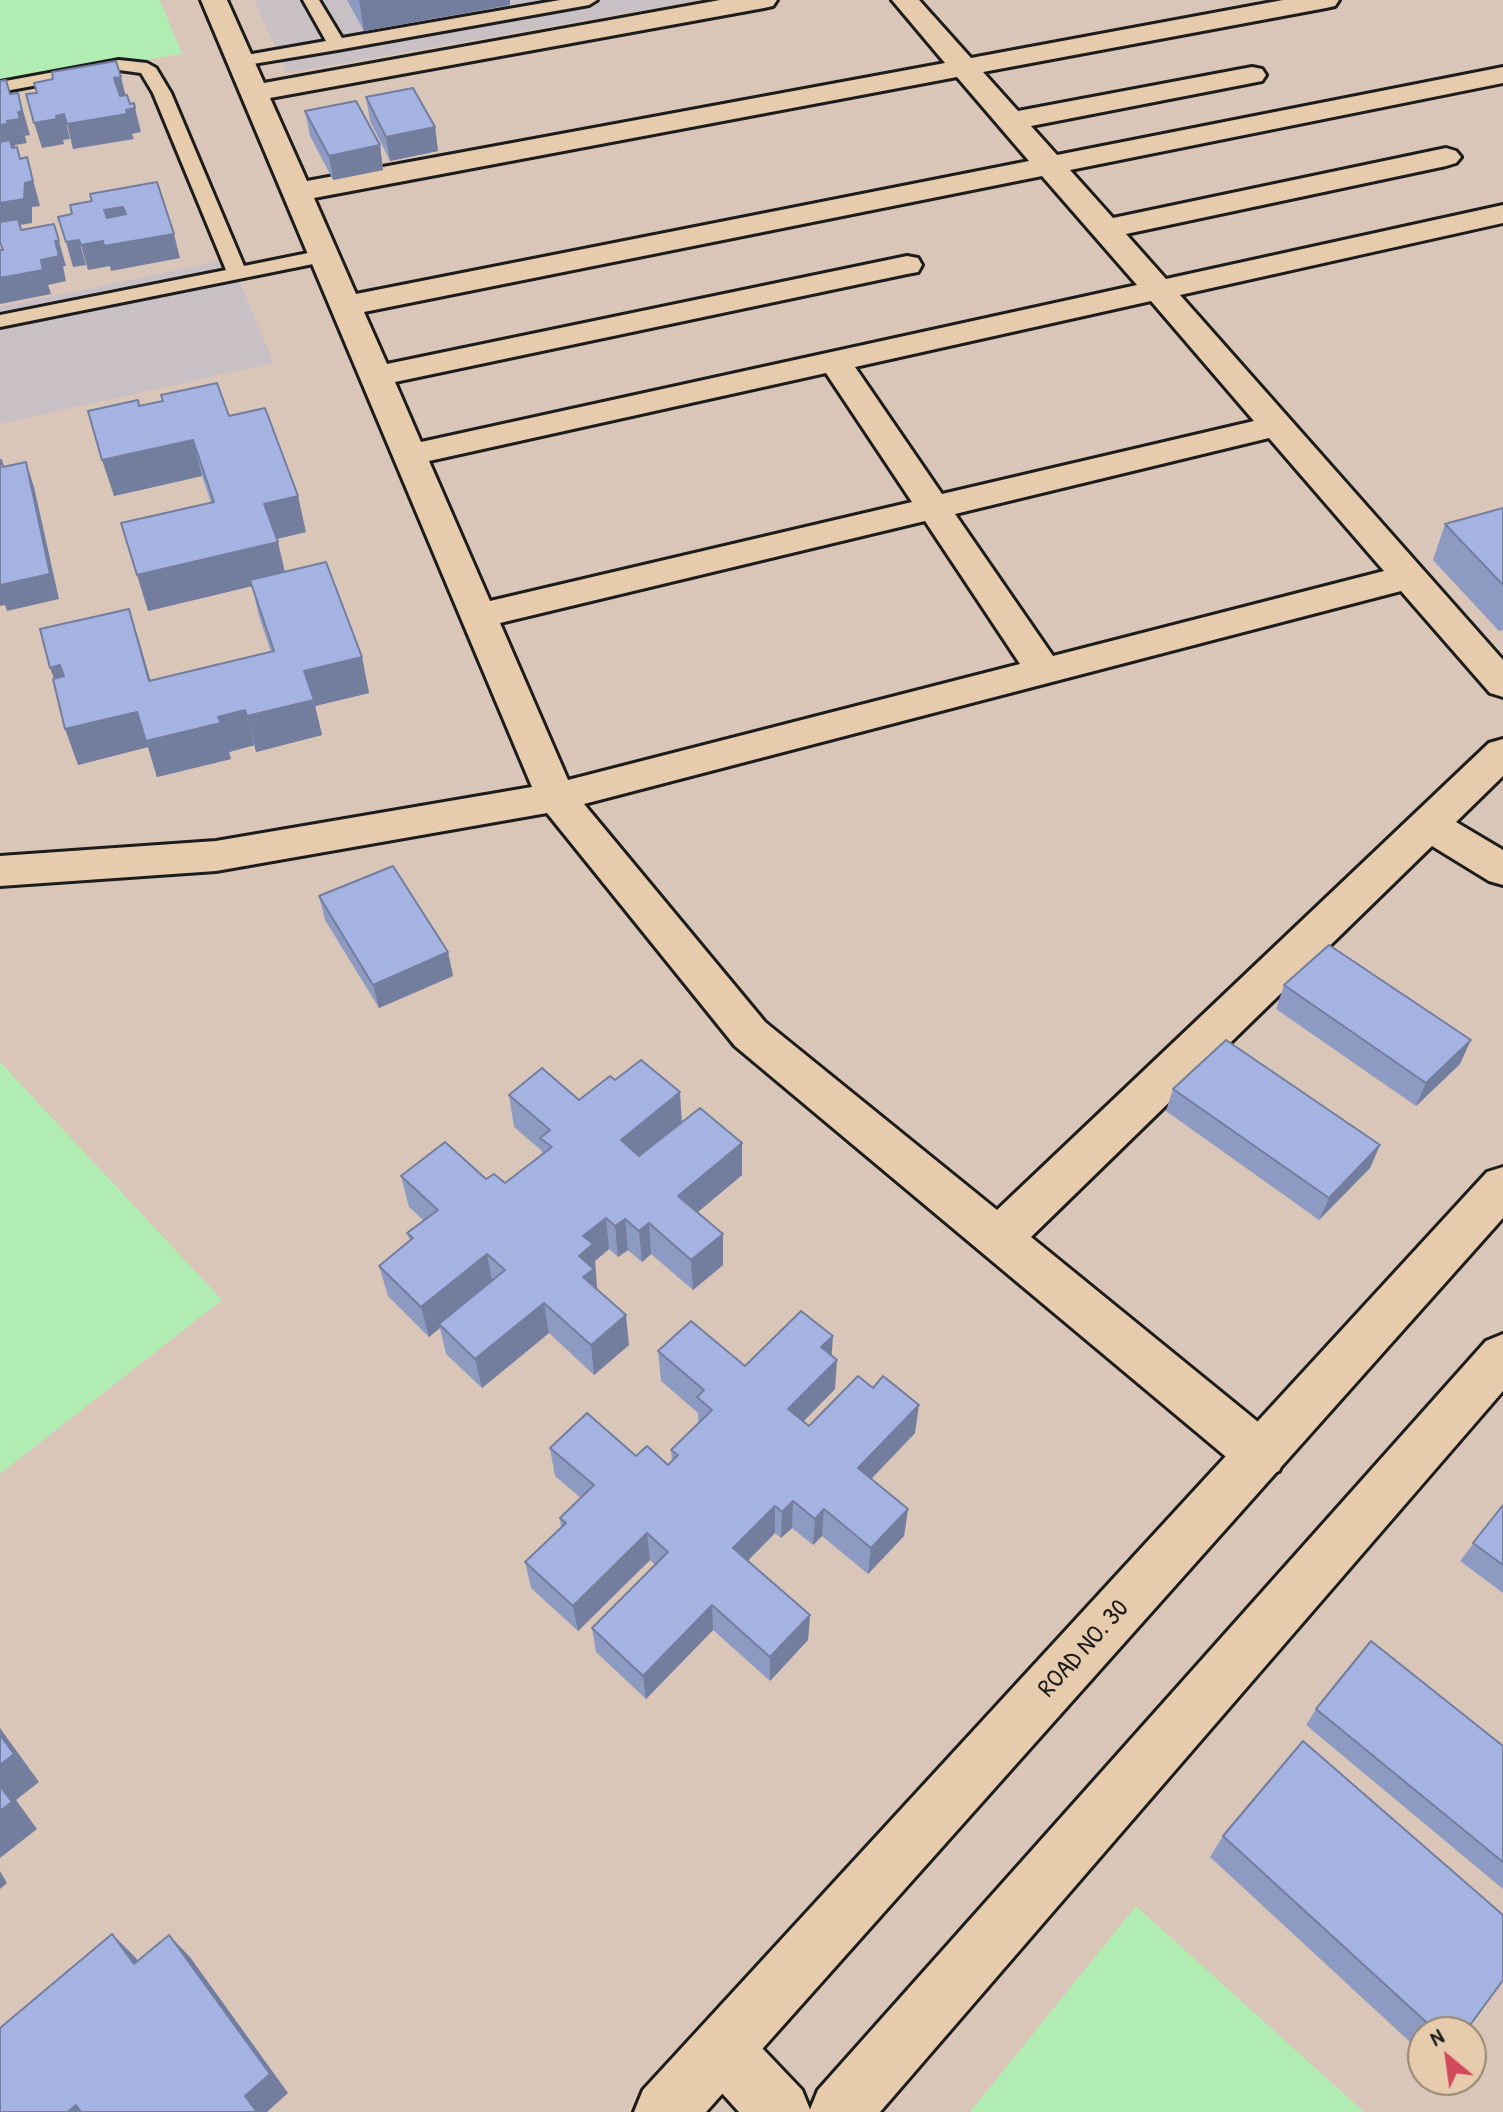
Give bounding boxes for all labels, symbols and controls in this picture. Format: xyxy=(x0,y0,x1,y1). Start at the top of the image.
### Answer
street label: ROAD NO. 30 xyxy=(1032,1594,1136,1704)
north arrow xyxy=(1407,2016,1487,2096)
text: N xyxy=(1424,2021,1449,2053)

